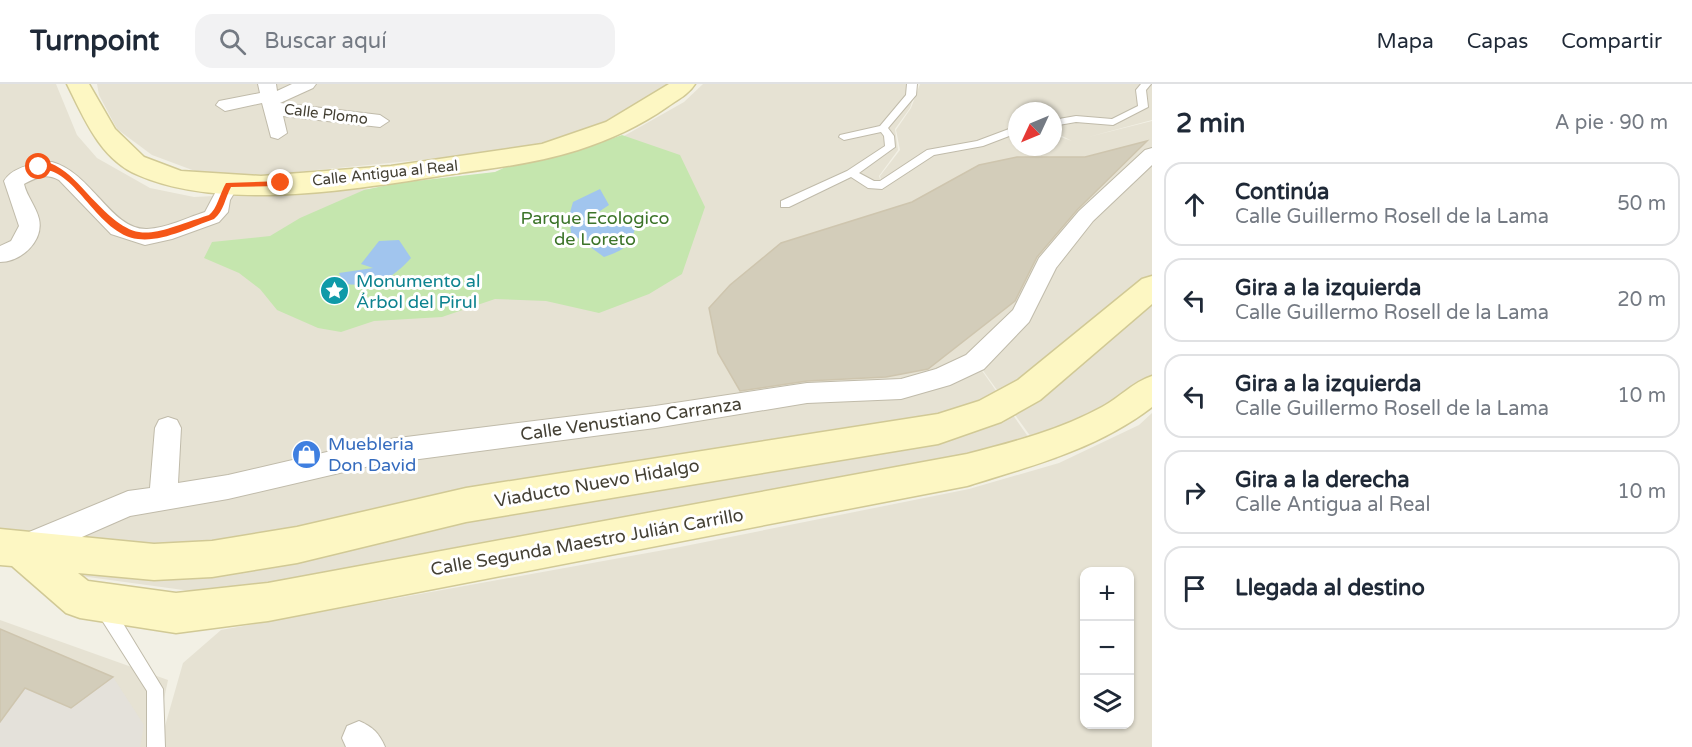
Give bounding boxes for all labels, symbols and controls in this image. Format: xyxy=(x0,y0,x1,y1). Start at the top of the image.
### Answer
search box xyxy=(195,14,615,68)
text: Turnpoint xyxy=(30,24,159,58)
icon: search xyxy=(216,25,249,58)
text: Buscar aquí xyxy=(264,28,387,54)
text: Mapa xyxy=(1377,29,1434,54)
text: Capas xyxy=(1467,29,1528,54)
text: Compartir xyxy=(1561,29,1662,54)
street label: Calle Plomo xyxy=(283,100,369,128)
north arrow xyxy=(1008,102,1062,156)
text: 2 min xyxy=(1176,108,1245,139)
text: A pie · 90 m xyxy=(1555,111,1668,135)
route start xyxy=(25,153,51,179)
street label: Calle Antigua al Real xyxy=(311,156,459,190)
route end xyxy=(267,169,293,195)
text: Continúa xyxy=(1235,179,1329,205)
icon: ahead xyxy=(1178,188,1211,221)
text: 50 m xyxy=(1617,192,1666,216)
text: Calle Guillermo Rosell de la Lama xyxy=(1235,205,1549,229)
park label: Parque Ecologico de Loreto xyxy=(521,207,670,250)
place label: Monumento al Árbol del Pirul xyxy=(356,270,480,313)
place icon: Monumento al Árbol del Pirul xyxy=(319,275,351,307)
text: Gira a la izquierda xyxy=(1235,275,1421,301)
icon: left xyxy=(1178,284,1211,317)
text: 20 m xyxy=(1617,288,1666,312)
text: Calle Guillermo Rosell de la Lama xyxy=(1235,301,1549,325)
text: Gira a la izquierda xyxy=(1235,371,1421,397)
icon: left xyxy=(1178,380,1211,413)
text: 10 m xyxy=(1617,384,1666,408)
street label: Calle Venustiano Carranza xyxy=(519,393,743,445)
text: Calle Guillermo Rosell de la Lama xyxy=(1235,397,1549,421)
place label: Muebleria Don David xyxy=(328,433,416,476)
shop icon: Muebleria Don David xyxy=(291,438,323,470)
street label: Viaducto Nuevo Hidalgo xyxy=(493,454,701,512)
text: Gira a la derecha xyxy=(1235,467,1410,493)
icon: right xyxy=(1178,476,1211,509)
text: 10 m xyxy=(1617,480,1666,504)
text: Calle Antigua al Real xyxy=(1235,493,1430,517)
street label: Calle Segunda Maestro Julián Carrillo xyxy=(429,504,745,580)
map controls xyxy=(1080,567,1134,729)
button: + xyxy=(1080,567,1134,621)
icon: arrive xyxy=(1178,572,1211,605)
text: Llegada al destino xyxy=(1235,575,1425,601)
button: − xyxy=(1080,621,1134,675)
button: layers xyxy=(1080,675,1134,729)

